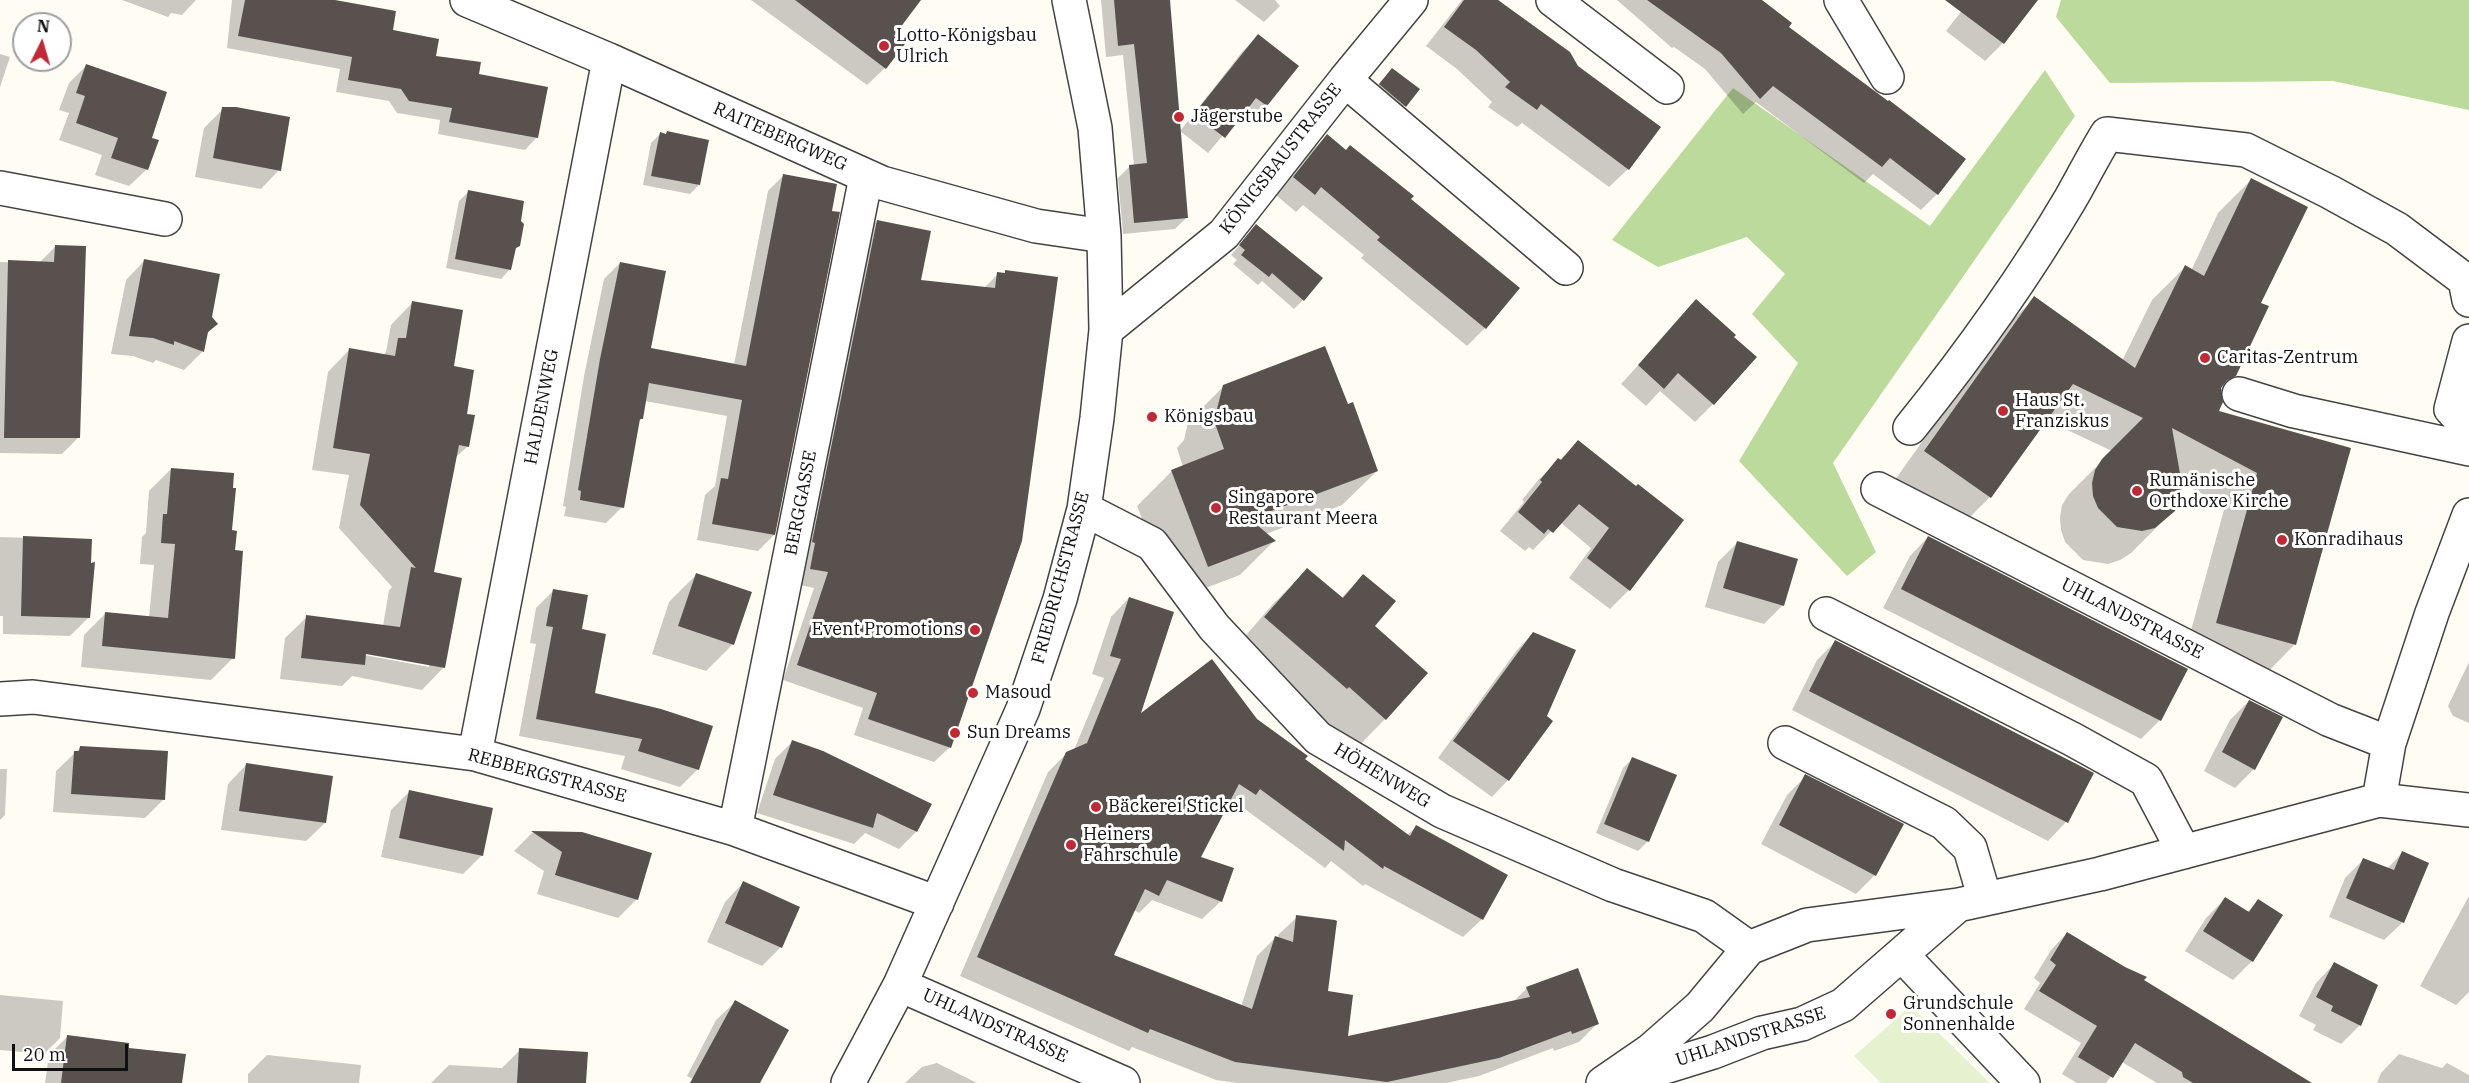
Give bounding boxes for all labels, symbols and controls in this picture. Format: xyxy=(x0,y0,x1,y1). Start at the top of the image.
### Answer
north arrow xyxy=(12,12,72,72)
text: N xyxy=(36,16,51,37)
place label: Lotto-Königsbau Ulrich xyxy=(896,25,1037,68)
marker: Lotto-Königsbau Ulrich xyxy=(877,39,891,53)
street label: KÖNIGSBAUSTRASSE xyxy=(1216,79,1346,239)
street label: RAITEBERGWEG xyxy=(710,98,850,176)
place label: Jägerstube xyxy=(1191,106,1283,128)
marker: Jägerstube xyxy=(1172,110,1186,124)
street label: HALDENWEG xyxy=(520,347,564,467)
place label: Caritas-Zentrum xyxy=(2217,347,2358,369)
marker: Caritas-Zentrum xyxy=(2198,351,2212,365)
place label: Haus St. Franziskus xyxy=(2015,390,2109,432)
marker: Haus St. Franziskus xyxy=(1996,404,2010,418)
place label: Königsbau xyxy=(1164,406,1254,428)
marker: Königsbau xyxy=(1145,410,1159,424)
street label: BERGGASSE xyxy=(780,449,822,557)
place label: Rumänische Orthdoxe Kirche xyxy=(2149,470,2289,512)
marker: Rumänische Orthdoxe Kirche xyxy=(2130,484,2144,498)
place label: Singapore Restaurant Meera xyxy=(1228,487,1378,530)
street label: FRIEDRICHSTRASSE xyxy=(1028,490,1094,666)
marker: Singapore Restaurant Meera xyxy=(1209,501,1223,515)
place label: Konradihaus xyxy=(2294,529,2403,551)
marker: Konradihaus xyxy=(2275,533,2289,547)
street label: UHLANDSTRASSE xyxy=(2057,574,2207,664)
place label: Event Promotions xyxy=(811,619,963,641)
marker: Event Promotions xyxy=(968,623,982,637)
place label: Masoud xyxy=(985,682,1052,704)
marker: Masoud xyxy=(966,686,980,700)
place label: Sun Dreams xyxy=(967,722,1071,744)
marker: Sun Dreams xyxy=(948,726,962,740)
street label: HÖHENWEG xyxy=(1330,739,1434,813)
street label: REBBERGSTRASSE xyxy=(465,744,629,808)
place label: Bäckerei Stickel xyxy=(1108,796,1244,818)
marker: Bäckerei Stickel xyxy=(1089,800,1103,814)
place label: Heiners Fahrschule xyxy=(1083,824,1178,866)
marker: Heiners Fahrschule xyxy=(1064,838,1078,852)
street label: UHLANDSTRASSE xyxy=(919,984,1071,1068)
place label: Grundschule Sonnenhalde xyxy=(1903,993,2015,1036)
street label: UHLANDSTRASSE xyxy=(1673,1003,1829,1071)
marker: Grundschule Sonnenhalde xyxy=(1884,1007,1898,1021)
scale bar xyxy=(15,1032,130,1070)
text: 20 m xyxy=(23,1043,66,1066)

